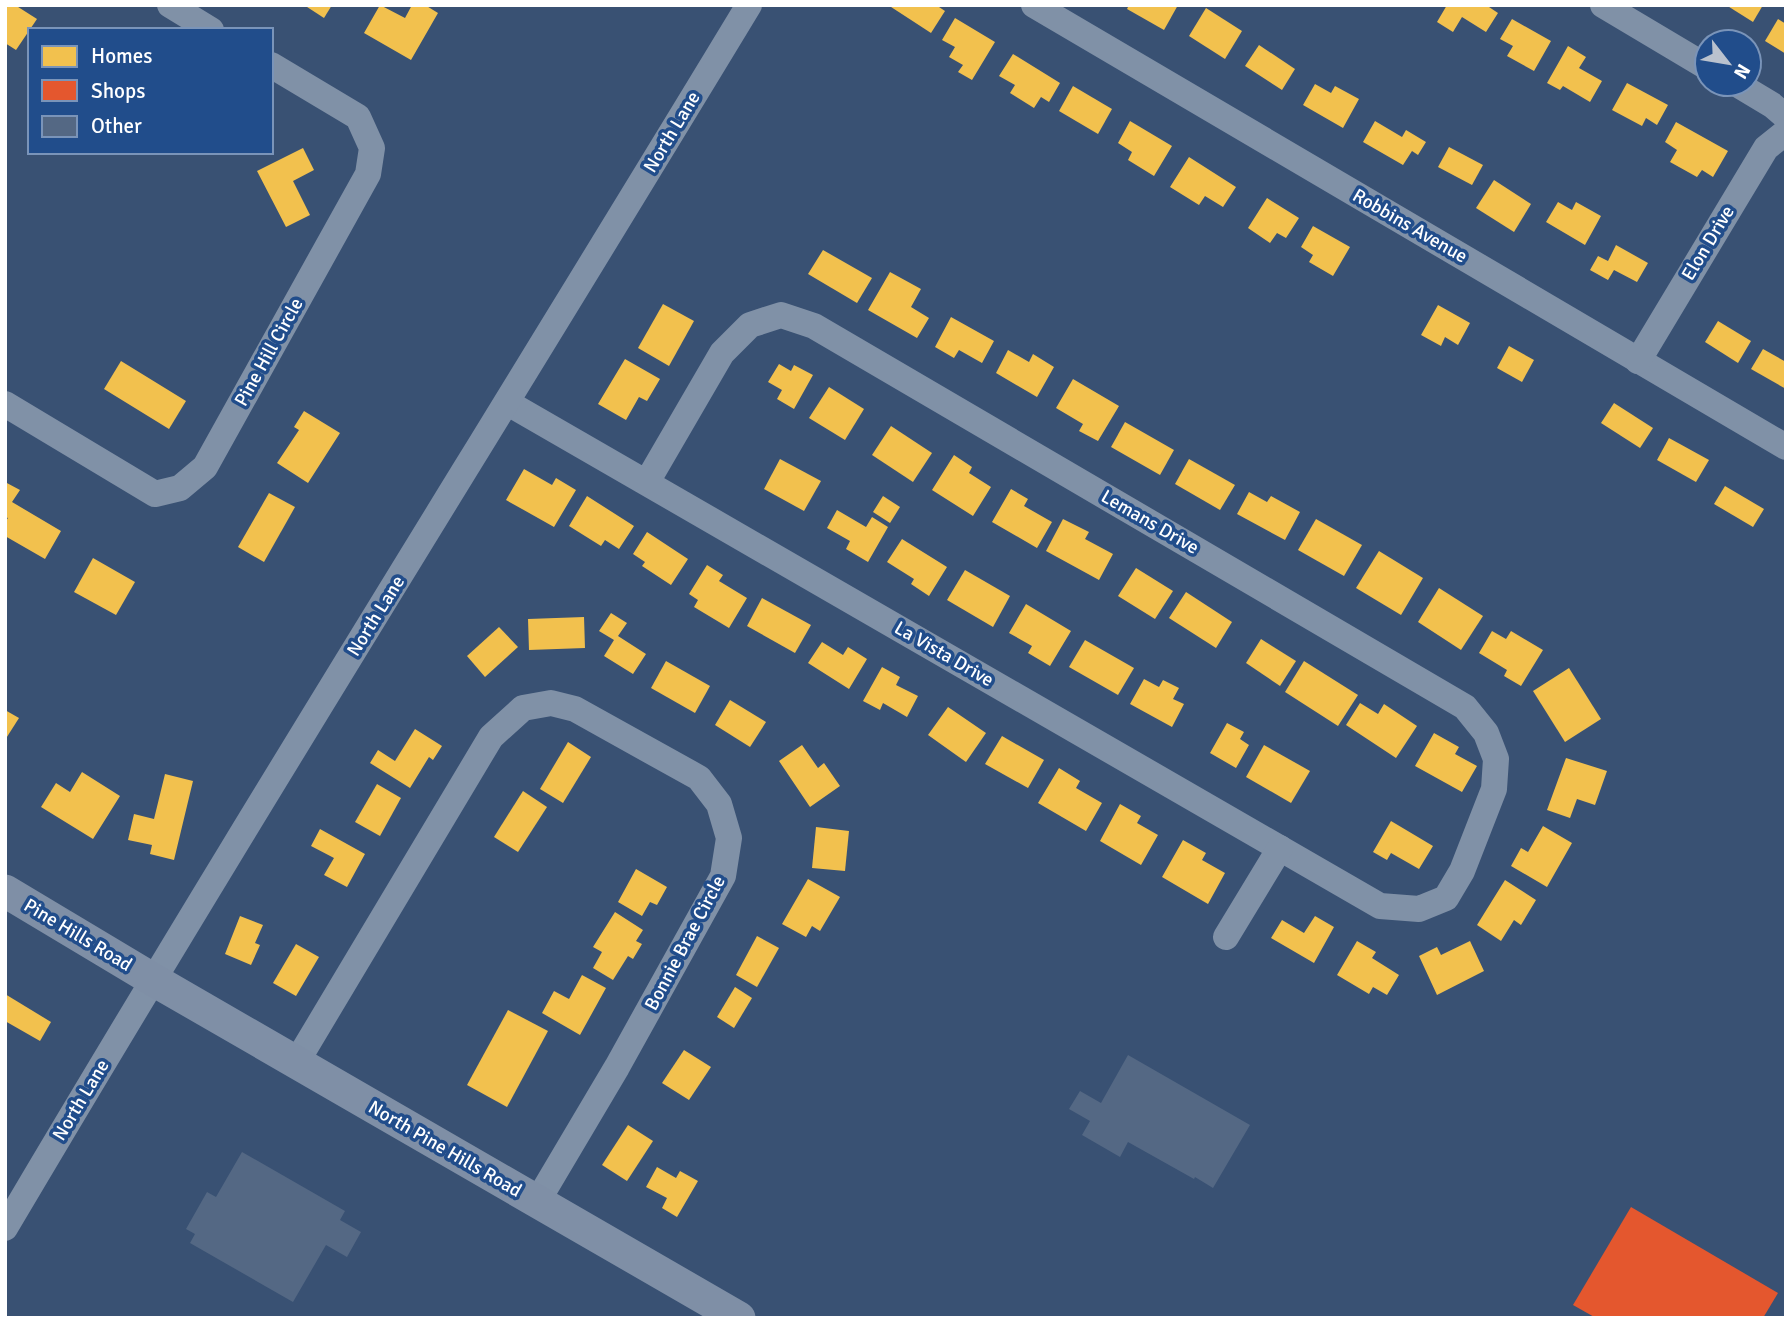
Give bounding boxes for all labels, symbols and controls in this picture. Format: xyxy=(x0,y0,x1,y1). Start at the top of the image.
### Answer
legend xyxy=(28,28,273,154)
north arrow xyxy=(1693,28,1763,98)
text: Homes xyxy=(91,43,153,69)
text: N xyxy=(1728,59,1755,83)
text: Shops xyxy=(91,78,145,104)
street label: North Lane xyxy=(638,87,706,177)
text: Other xyxy=(91,113,142,139)
street label: Robbins Avenue xyxy=(1348,183,1472,269)
street label: Elon Drive xyxy=(1676,201,1740,285)
street label: Pine Hill Circle xyxy=(229,294,309,410)
street label: Lemans Drive xyxy=(1097,484,1203,560)
street label: North Lane xyxy=(342,571,410,661)
street label: La Vista Drive xyxy=(890,616,998,692)
street label: Bonnie Brae Circle xyxy=(639,871,731,1015)
street label: Pine Hills Road xyxy=(20,893,136,977)
street label: North Lane xyxy=(47,1055,115,1145)
street label: North Pine Hills Road xyxy=(364,1095,526,1203)

